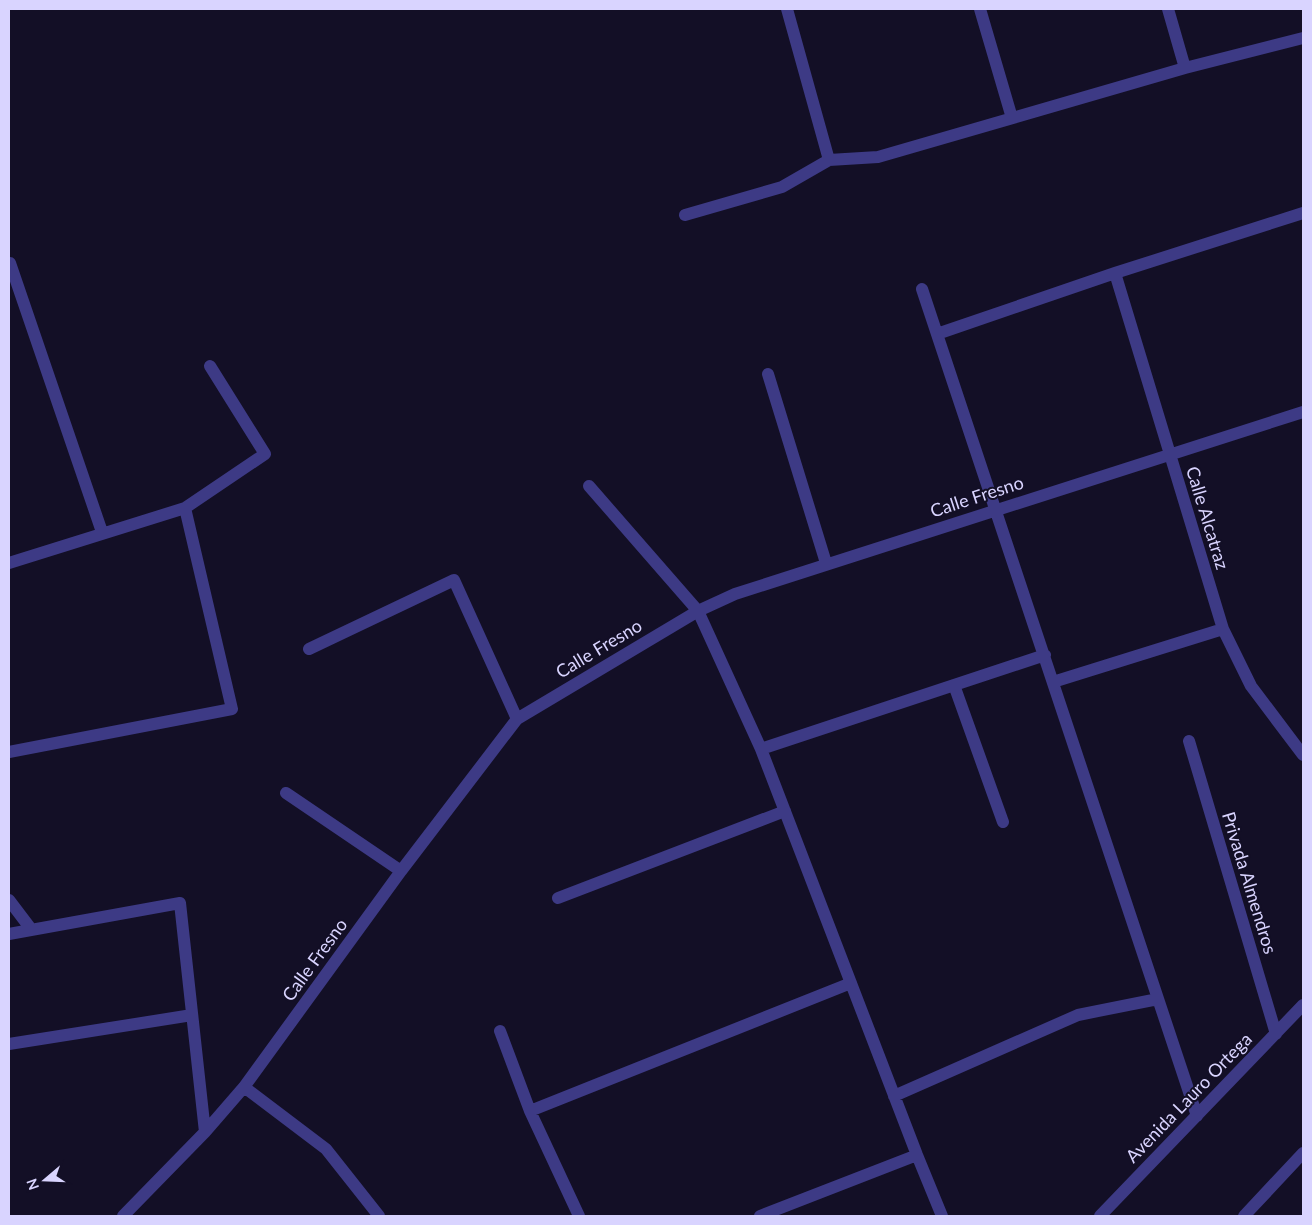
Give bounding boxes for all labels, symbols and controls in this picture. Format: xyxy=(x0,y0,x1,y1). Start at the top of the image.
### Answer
street label: Calle Alcatraz xyxy=(1182,463,1234,572)
street label: Calle Fresno xyxy=(927,471,1026,521)
street label: Calle Fresno xyxy=(551,614,646,682)
street label: Privada Almendros xyxy=(1218,809,1282,957)
street label: Calle Fresno xyxy=(277,914,352,1005)
street label: Avenida Lauro Ortega xyxy=(1121,1028,1256,1167)
north arrow xyxy=(20,1155,70,1205)
text: N xyxy=(22,1177,42,1192)

